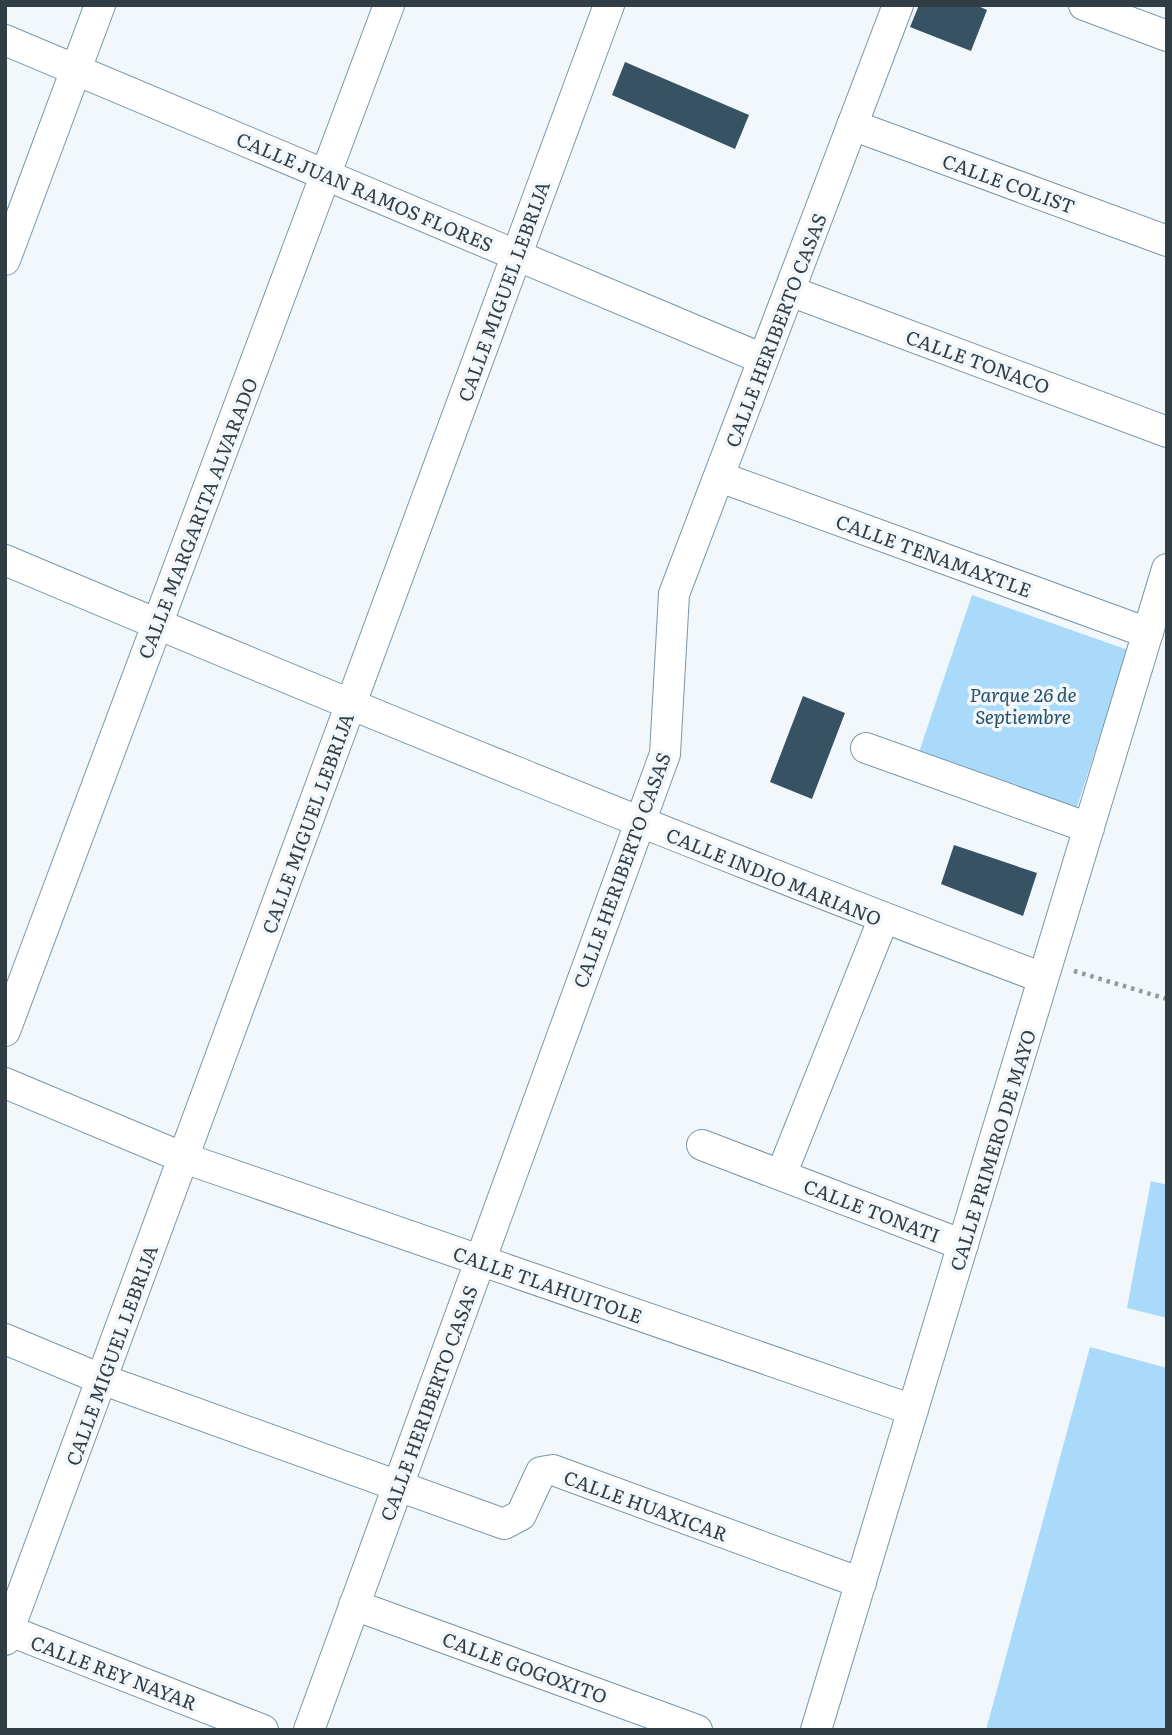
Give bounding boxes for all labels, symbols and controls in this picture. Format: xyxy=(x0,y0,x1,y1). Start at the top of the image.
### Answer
street label: CALLE JUAN RAMOS FLORES xyxy=(232,124,498,258)
street label: CALLE COLIST xyxy=(939,146,1079,220)
street label: CALLE MIGUEL LEBRIJA xyxy=(450,177,556,405)
street label: CALLE HERIBERTO CASAS xyxy=(717,209,833,451)
street label: CALLE TONACO xyxy=(902,322,1054,400)
street label: CALLE MARGARITA ALVARADO xyxy=(130,373,264,663)
street label: CALLE TENAMAXTLE xyxy=(832,507,1036,603)
park label: Parque 26 de Septiembre xyxy=(969,680,1077,730)
street label: CALLE MIGUEL LEBRIJA xyxy=(254,709,360,937)
street label: CALLE HERIBERTO CASAS xyxy=(565,748,677,992)
street label: CALLE INDIO MARIANO xyxy=(662,820,886,932)
street label: CALLE PRIMERO DE MAYO xyxy=(942,1026,1042,1274)
street label: CALLE TONATI xyxy=(800,1171,944,1249)
street label: CALLE TLAHUITOLE xyxy=(450,1238,646,1330)
street label: CALLE MIGUEL LEBRIJA xyxy=(58,1241,164,1469)
street label: CALLE HERIBERTO CASAS xyxy=(372,1281,484,1525)
street label: CALLE HUAXICAR xyxy=(560,1462,732,1548)
street label: CALLE GOGOXITO xyxy=(439,1624,611,1710)
street label: CALLE REY NAYAR xyxy=(27,1627,201,1717)

